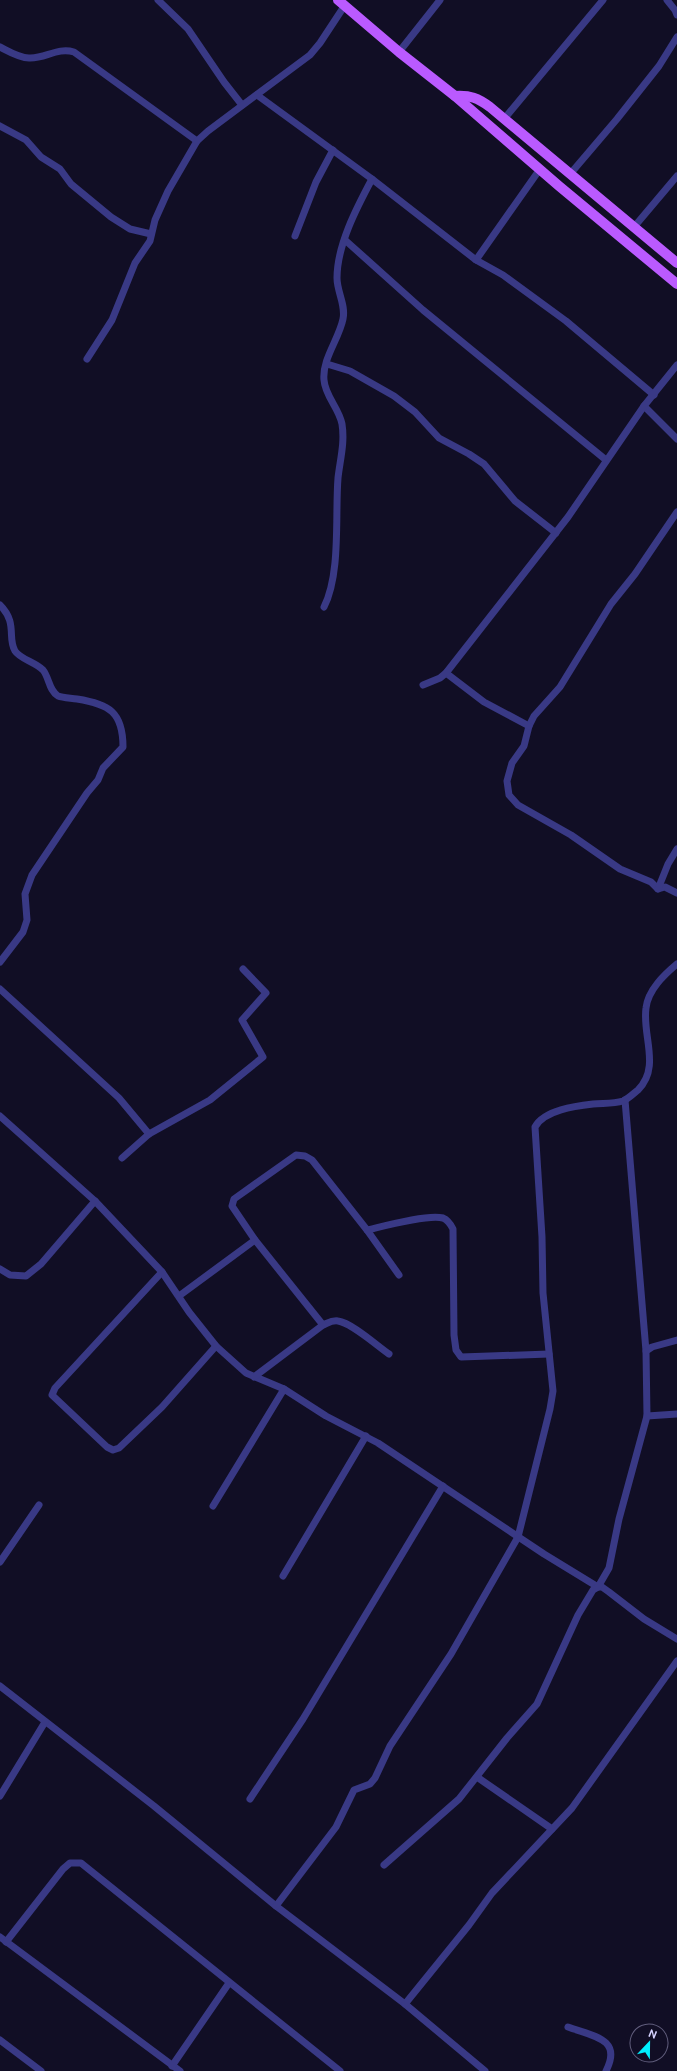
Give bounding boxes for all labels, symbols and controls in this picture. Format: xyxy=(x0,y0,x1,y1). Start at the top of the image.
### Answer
north arrow xyxy=(629,2023,669,2063)
text: N xyxy=(647,2027,659,2041)

